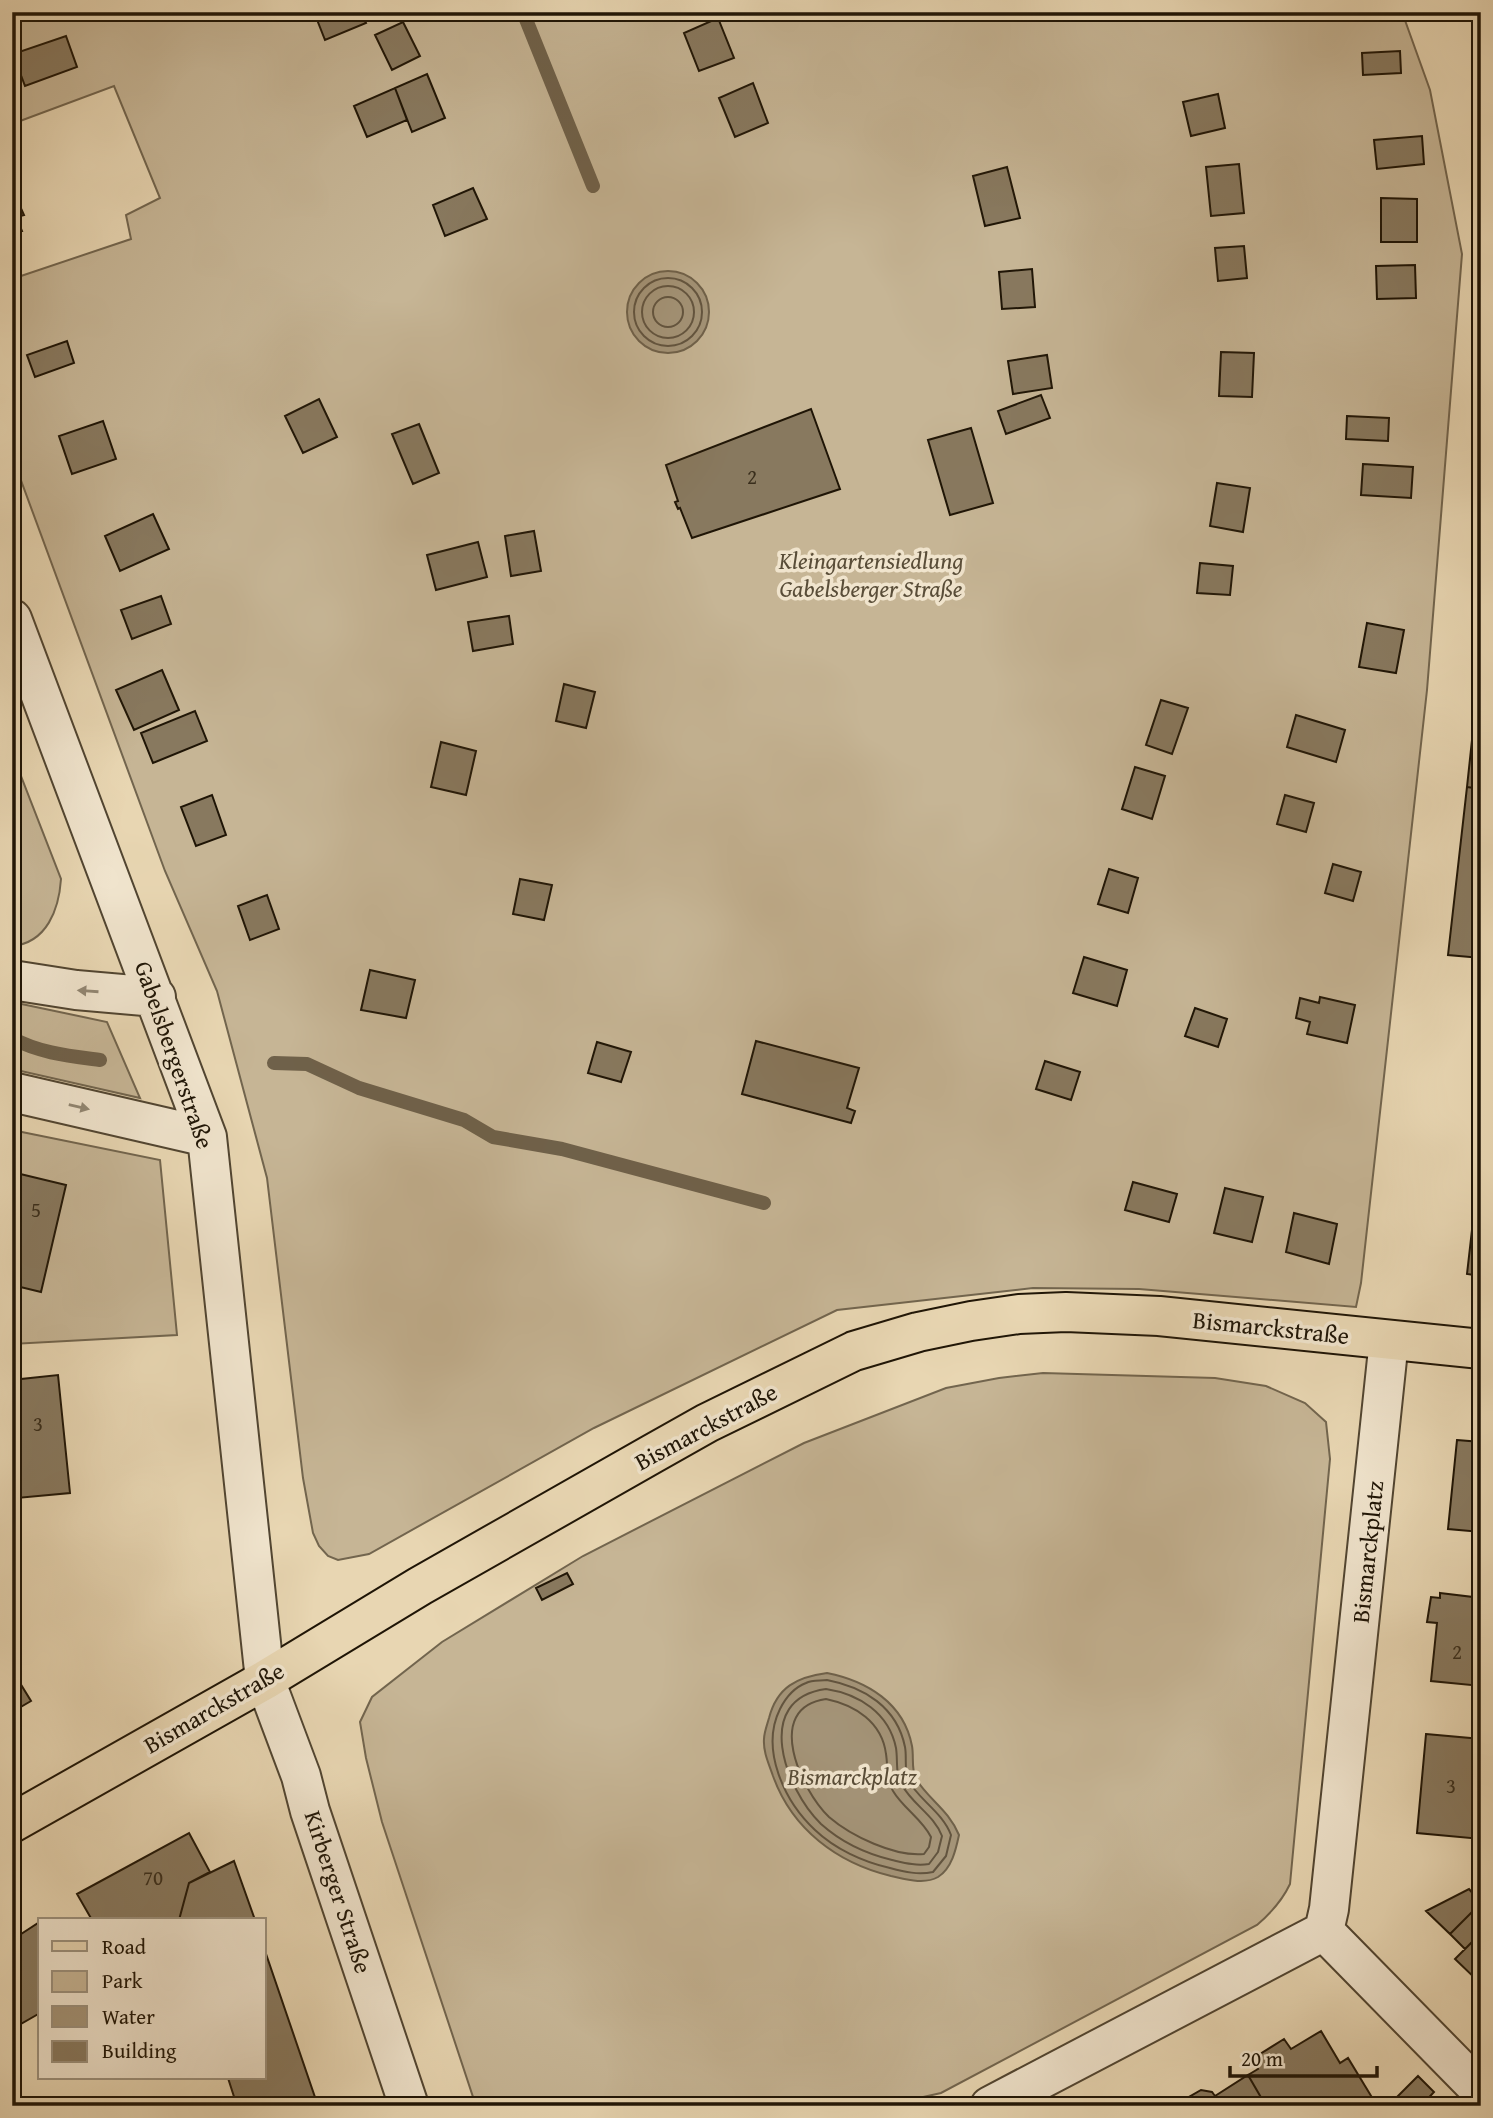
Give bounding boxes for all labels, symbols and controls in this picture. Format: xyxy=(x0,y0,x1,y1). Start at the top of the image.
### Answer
house number: 2 xyxy=(747,461,757,492)
park label: Kleingartensiedlung Gabelsberger Straße xyxy=(778,543,963,606)
street label: Gabelsbergerstraße xyxy=(126,956,223,1153)
one-way arrow xyxy=(77,985,99,996)
one-way arrow xyxy=(68,1102,90,1113)
house number: 5 xyxy=(31,1194,41,1225)
street label: Bismarckstraße xyxy=(1191,1302,1351,1353)
street label: Bismarckstraße xyxy=(628,1374,783,1479)
house number: 3 xyxy=(33,1408,43,1439)
street label: Bismarckplatz xyxy=(1343,1479,1392,1625)
house number: 2 xyxy=(1452,1636,1462,1667)
street label: Bismarckstraße xyxy=(137,1653,291,1762)
park label: Bismarckplatz xyxy=(786,1759,918,1794)
house number: 3 xyxy=(1446,1770,1456,1801)
street label: Kirberger Straße xyxy=(296,1806,381,1978)
house number: 70 xyxy=(143,1862,163,1893)
legend xyxy=(38,1918,266,2080)
text: Road xyxy=(102,1931,147,1962)
text: Park xyxy=(102,1965,143,1996)
text: Water xyxy=(102,2001,155,2032)
scale bar xyxy=(1230,2034,1378,2078)
text: Building xyxy=(102,2035,177,2066)
text: 20 m xyxy=(1241,2043,1283,2074)

